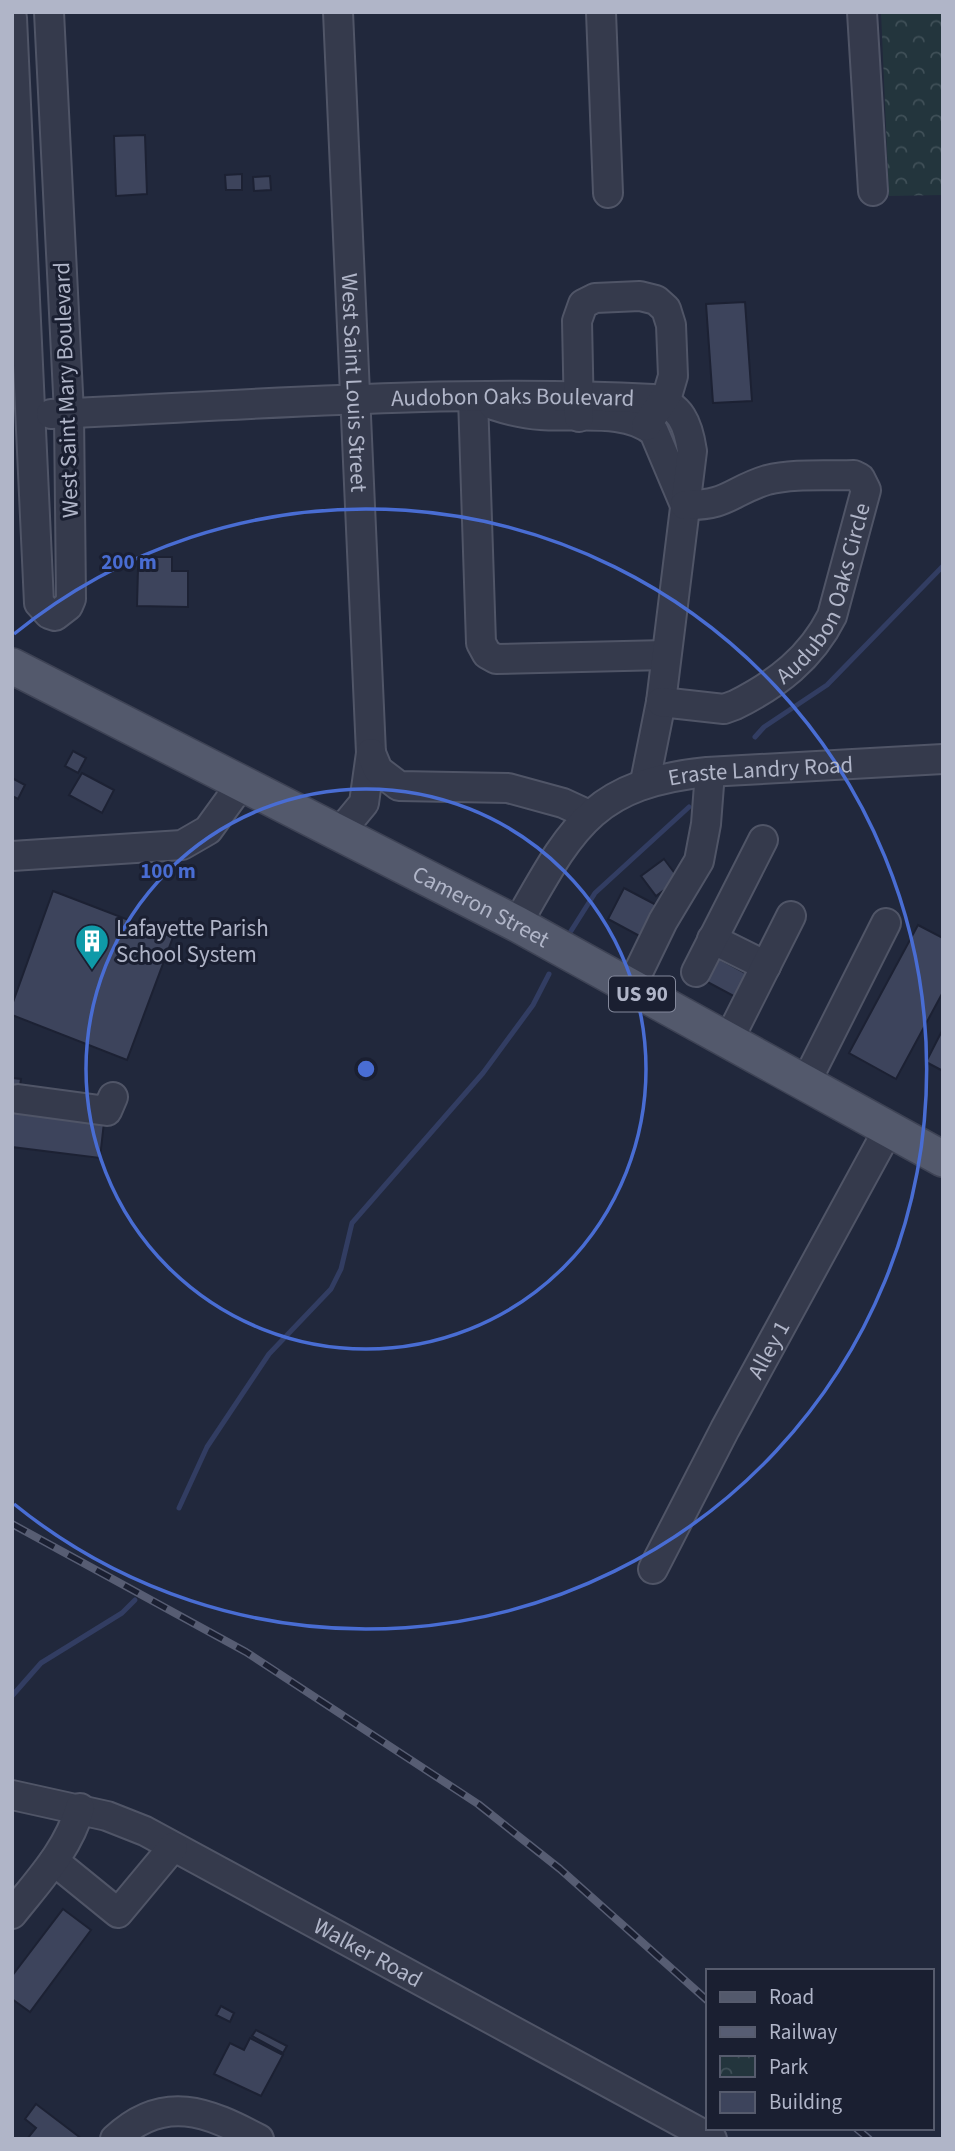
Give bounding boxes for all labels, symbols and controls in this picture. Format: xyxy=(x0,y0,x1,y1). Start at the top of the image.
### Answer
street label: West Saint Mary Boulevard xyxy=(45,261,87,519)
street label: West Saint Louis Street xyxy=(333,272,376,493)
street label: Audobon Oaks Boulevard xyxy=(390,379,635,415)
street label: Audubon Oaks Circle xyxy=(769,499,878,692)
text: 200 m xyxy=(101,547,157,577)
street label: Eraste Landry Road xyxy=(665,747,854,794)
text: 100 m xyxy=(140,856,196,886)
street label: Cameron Street xyxy=(407,857,556,956)
place label: Lafayette Parish School System xyxy=(116,912,269,971)
building icon: Lafayette Parish School System xyxy=(73,922,111,971)
road number: US 90 xyxy=(609,976,675,1012)
centre of rings xyxy=(354,1057,378,1081)
street label: Alley 1 xyxy=(739,1314,798,1385)
street label: Walker Road xyxy=(308,1909,428,1995)
legend xyxy=(706,1969,934,2130)
text: Road xyxy=(769,1982,814,2012)
text: Railway xyxy=(769,2017,837,2047)
text: Park xyxy=(769,2052,809,2082)
text: Building xyxy=(769,2087,843,2117)

